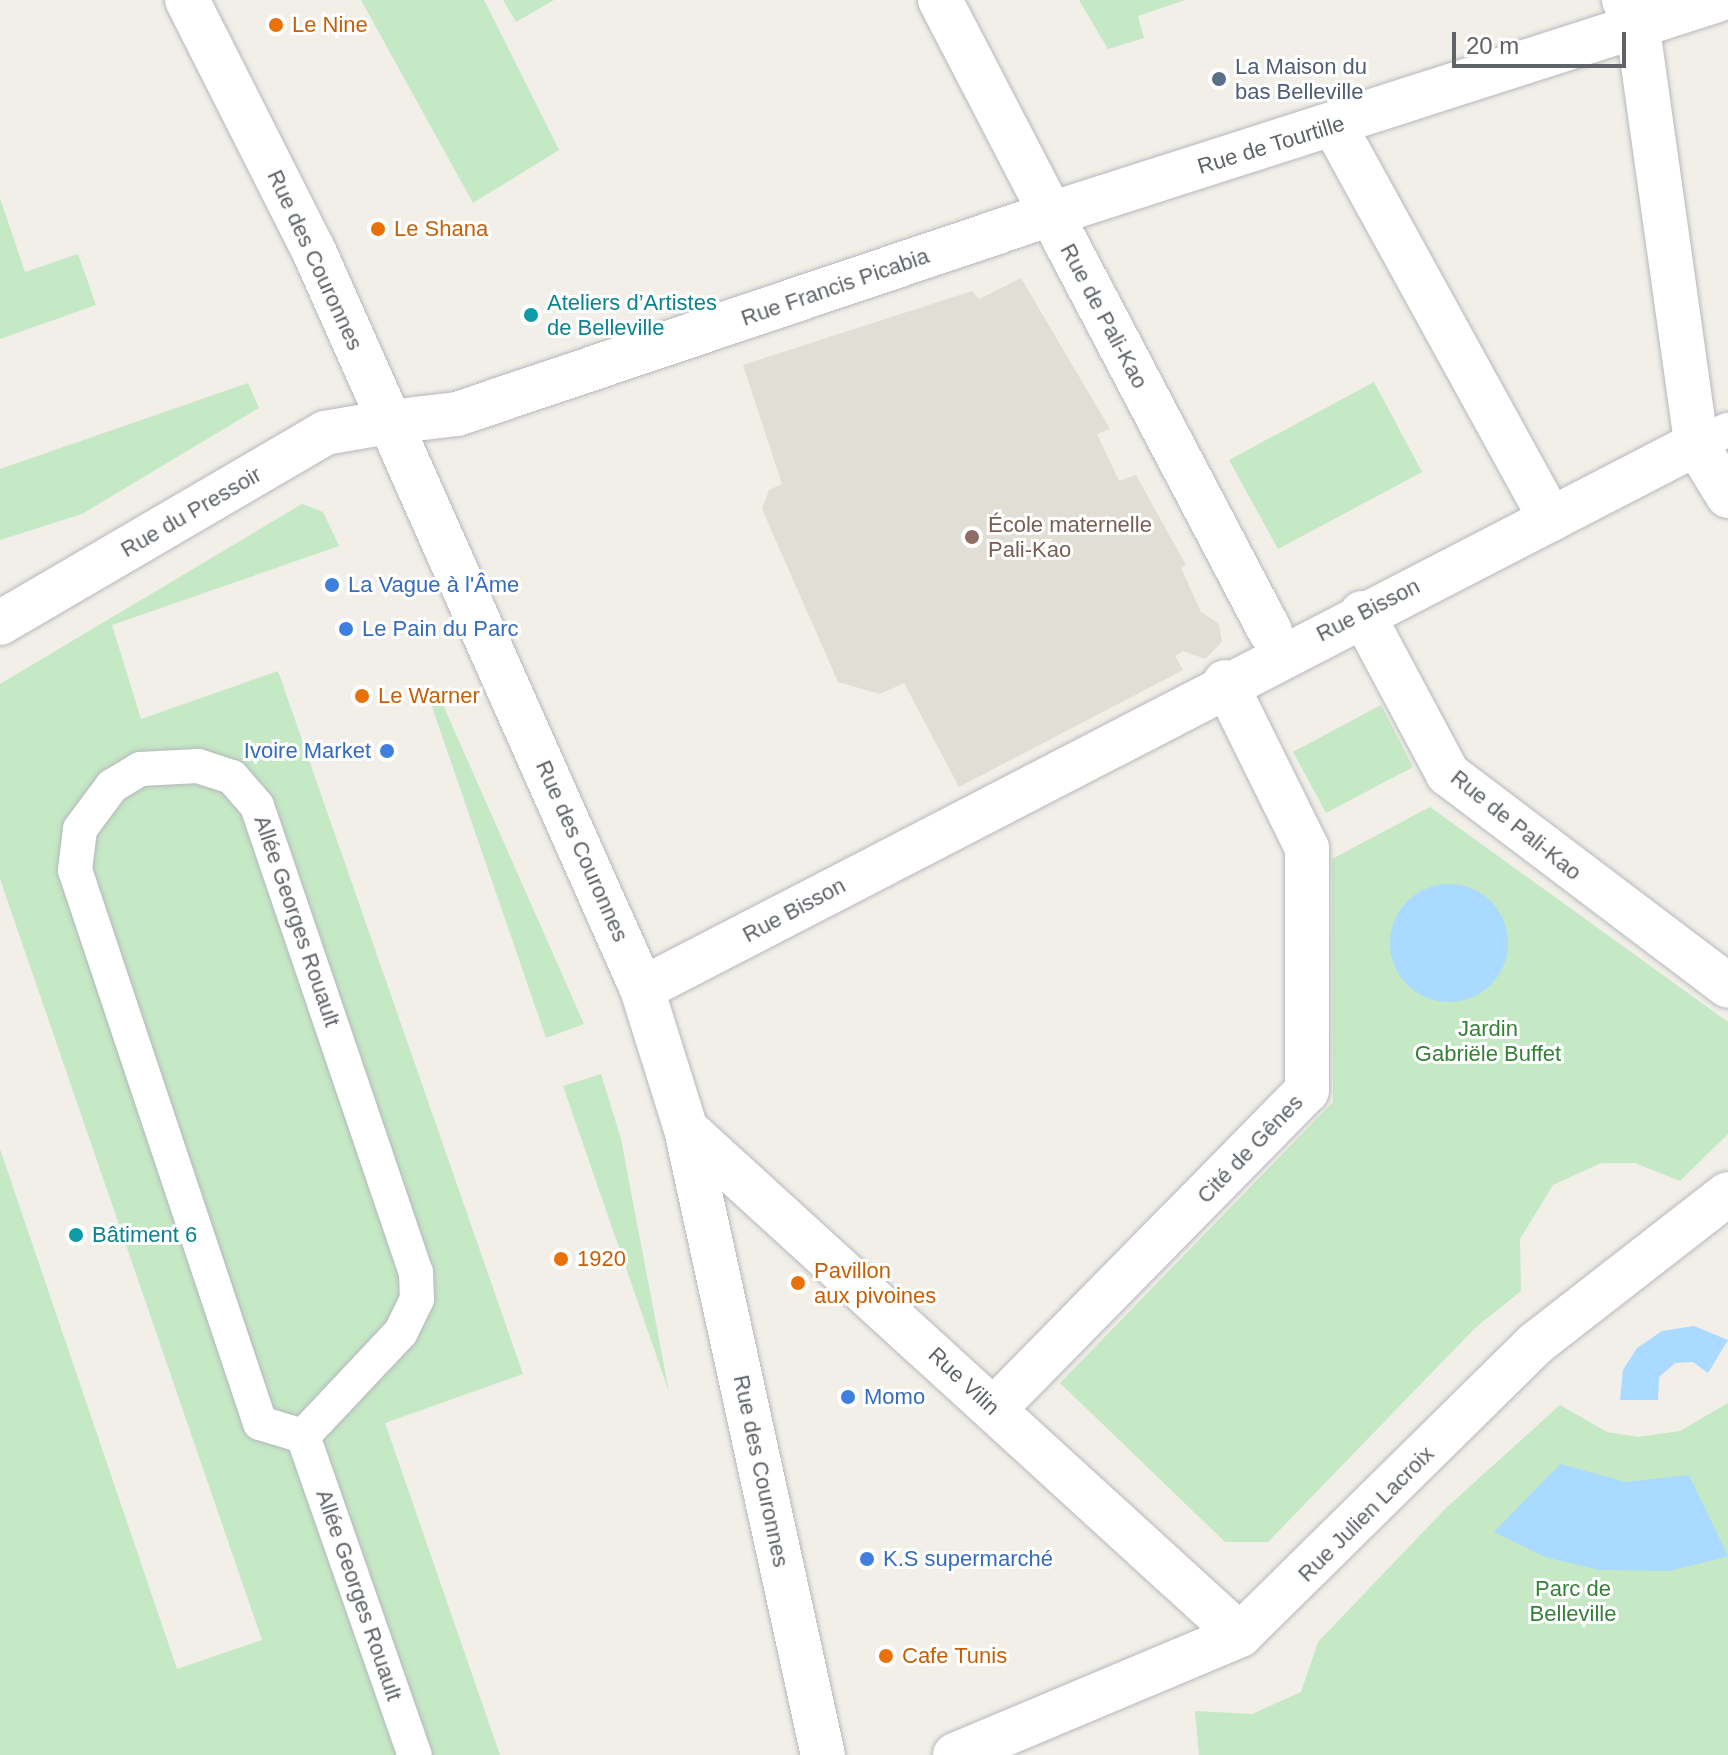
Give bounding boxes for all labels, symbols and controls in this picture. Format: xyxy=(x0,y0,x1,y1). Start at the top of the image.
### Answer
place label: Le Nine xyxy=(292,12,368,38)
marker: Le Nine xyxy=(267,16,285,34)
scale bar xyxy=(1456,16,1630,66)
text: 20 m xyxy=(1466,32,1519,59)
place label: La Maison du bas Belleville xyxy=(1235,53,1367,104)
marker: La Maison du bas Belleville xyxy=(1210,70,1228,88)
street label: Rue de Tourtille xyxy=(1194,110,1348,180)
street label: Rue des Couronnes xyxy=(262,166,368,354)
place label: Le Shana xyxy=(394,216,488,242)
marker: Le Shana xyxy=(369,220,387,238)
street label: Rue de Pali-Kao xyxy=(1055,239,1153,393)
street label: Rue Francis Picabia xyxy=(738,242,932,332)
place label: Ateliers d’Artistes de Belleville xyxy=(547,289,717,340)
marker: Ateliers d’Artistes de Belleville xyxy=(522,306,540,324)
street label: Rue du Pressoir xyxy=(116,461,266,563)
place label: École maternelle Pali-Kao xyxy=(988,511,1152,562)
marker: École maternelle Pali-Kao xyxy=(963,528,981,546)
place label: La Vague à l'Âme xyxy=(348,572,519,598)
street label: Rue Bisson xyxy=(1312,573,1424,647)
marker: La Vague à l'Âme xyxy=(323,576,341,594)
place label: Le Pain du Parc xyxy=(362,616,519,642)
marker: Le Pain du Parc xyxy=(337,620,355,638)
place label: Le Warner xyxy=(378,683,480,709)
marker: Le Warner xyxy=(353,687,371,705)
place label: Ivoire Market xyxy=(244,738,371,764)
marker: Ivoire Market xyxy=(378,742,396,760)
street label: Rue des Couronnes xyxy=(530,756,634,946)
street label: Rue de Pali-Kao xyxy=(1445,764,1587,886)
street label: Allée Georges Rouault xyxy=(248,812,346,1030)
street label: Rue Bisson xyxy=(738,872,850,948)
park label: Jardin Gabriële Buffet xyxy=(1415,1015,1561,1066)
street label: Cité de Gênes xyxy=(1192,1089,1308,1209)
place label: Bâtiment 6 xyxy=(92,1222,197,1248)
marker: Bâtiment 6 xyxy=(67,1226,85,1244)
place label: 1920 xyxy=(577,1246,626,1272)
marker: 1920 xyxy=(552,1250,570,1268)
place label: Pavillon aux pivoines xyxy=(814,1257,936,1308)
marker: Pavillon aux pivoines xyxy=(789,1274,807,1292)
street label: Rue Vilin xyxy=(923,1341,1005,1421)
street label: Rue des Couronnes xyxy=(728,1373,794,1569)
place label: Momo xyxy=(864,1384,925,1410)
marker: Momo xyxy=(839,1388,857,1406)
street label: Rue Julien Lacroix xyxy=(1293,1441,1439,1587)
street label: Allée Georges Rouault xyxy=(310,1486,408,1704)
place label: K.S supermarché xyxy=(883,1546,1053,1572)
marker: K.S supermarché xyxy=(858,1550,876,1568)
park label: Parc de Belleville xyxy=(1530,1575,1616,1626)
place label: Cafe Tunis xyxy=(902,1643,1008,1669)
marker: Cafe Tunis xyxy=(877,1647,895,1665)

